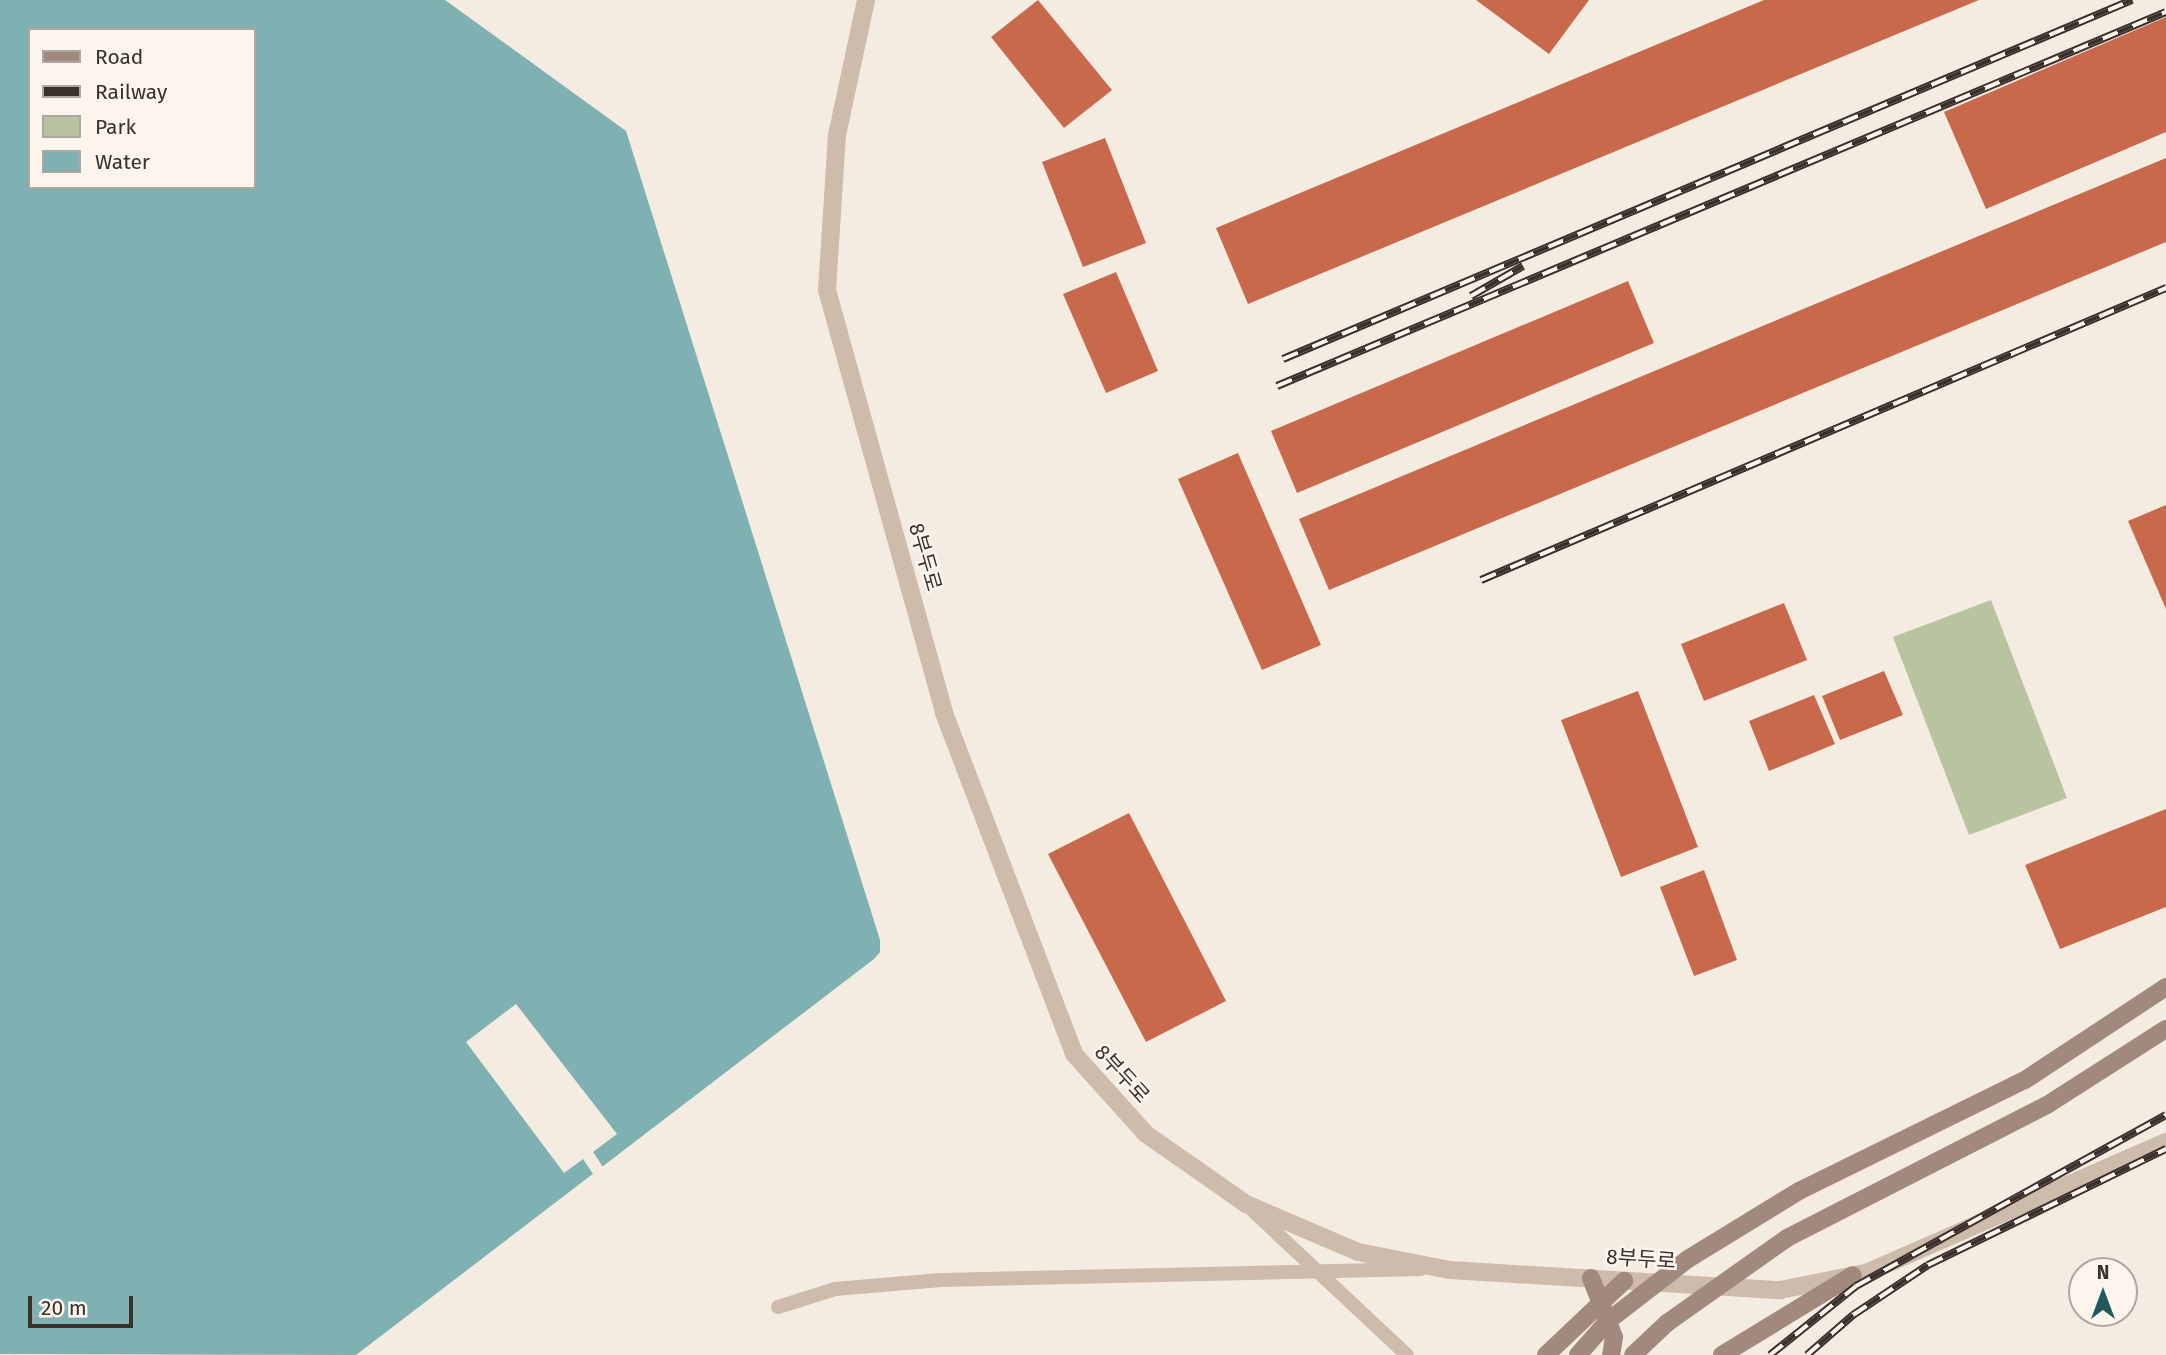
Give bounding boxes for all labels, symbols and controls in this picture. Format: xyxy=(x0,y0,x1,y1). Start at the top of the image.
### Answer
legend xyxy=(28,28,256,189)
text: Road xyxy=(95,44,143,70)
text: Railway xyxy=(95,79,167,105)
text: Park xyxy=(95,114,136,140)
text: Water xyxy=(95,149,150,175)
street label: 8부두로 xyxy=(903,520,947,594)
street label: 8부두로 xyxy=(1089,1040,1155,1108)
street label: 8부두로 xyxy=(1605,1244,1677,1274)
north arrow xyxy=(2068,1257,2138,1327)
text: N xyxy=(2097,1261,2109,1284)
scale bar xyxy=(32,1282,136,1326)
text: 20 m xyxy=(41,1295,87,1321)

